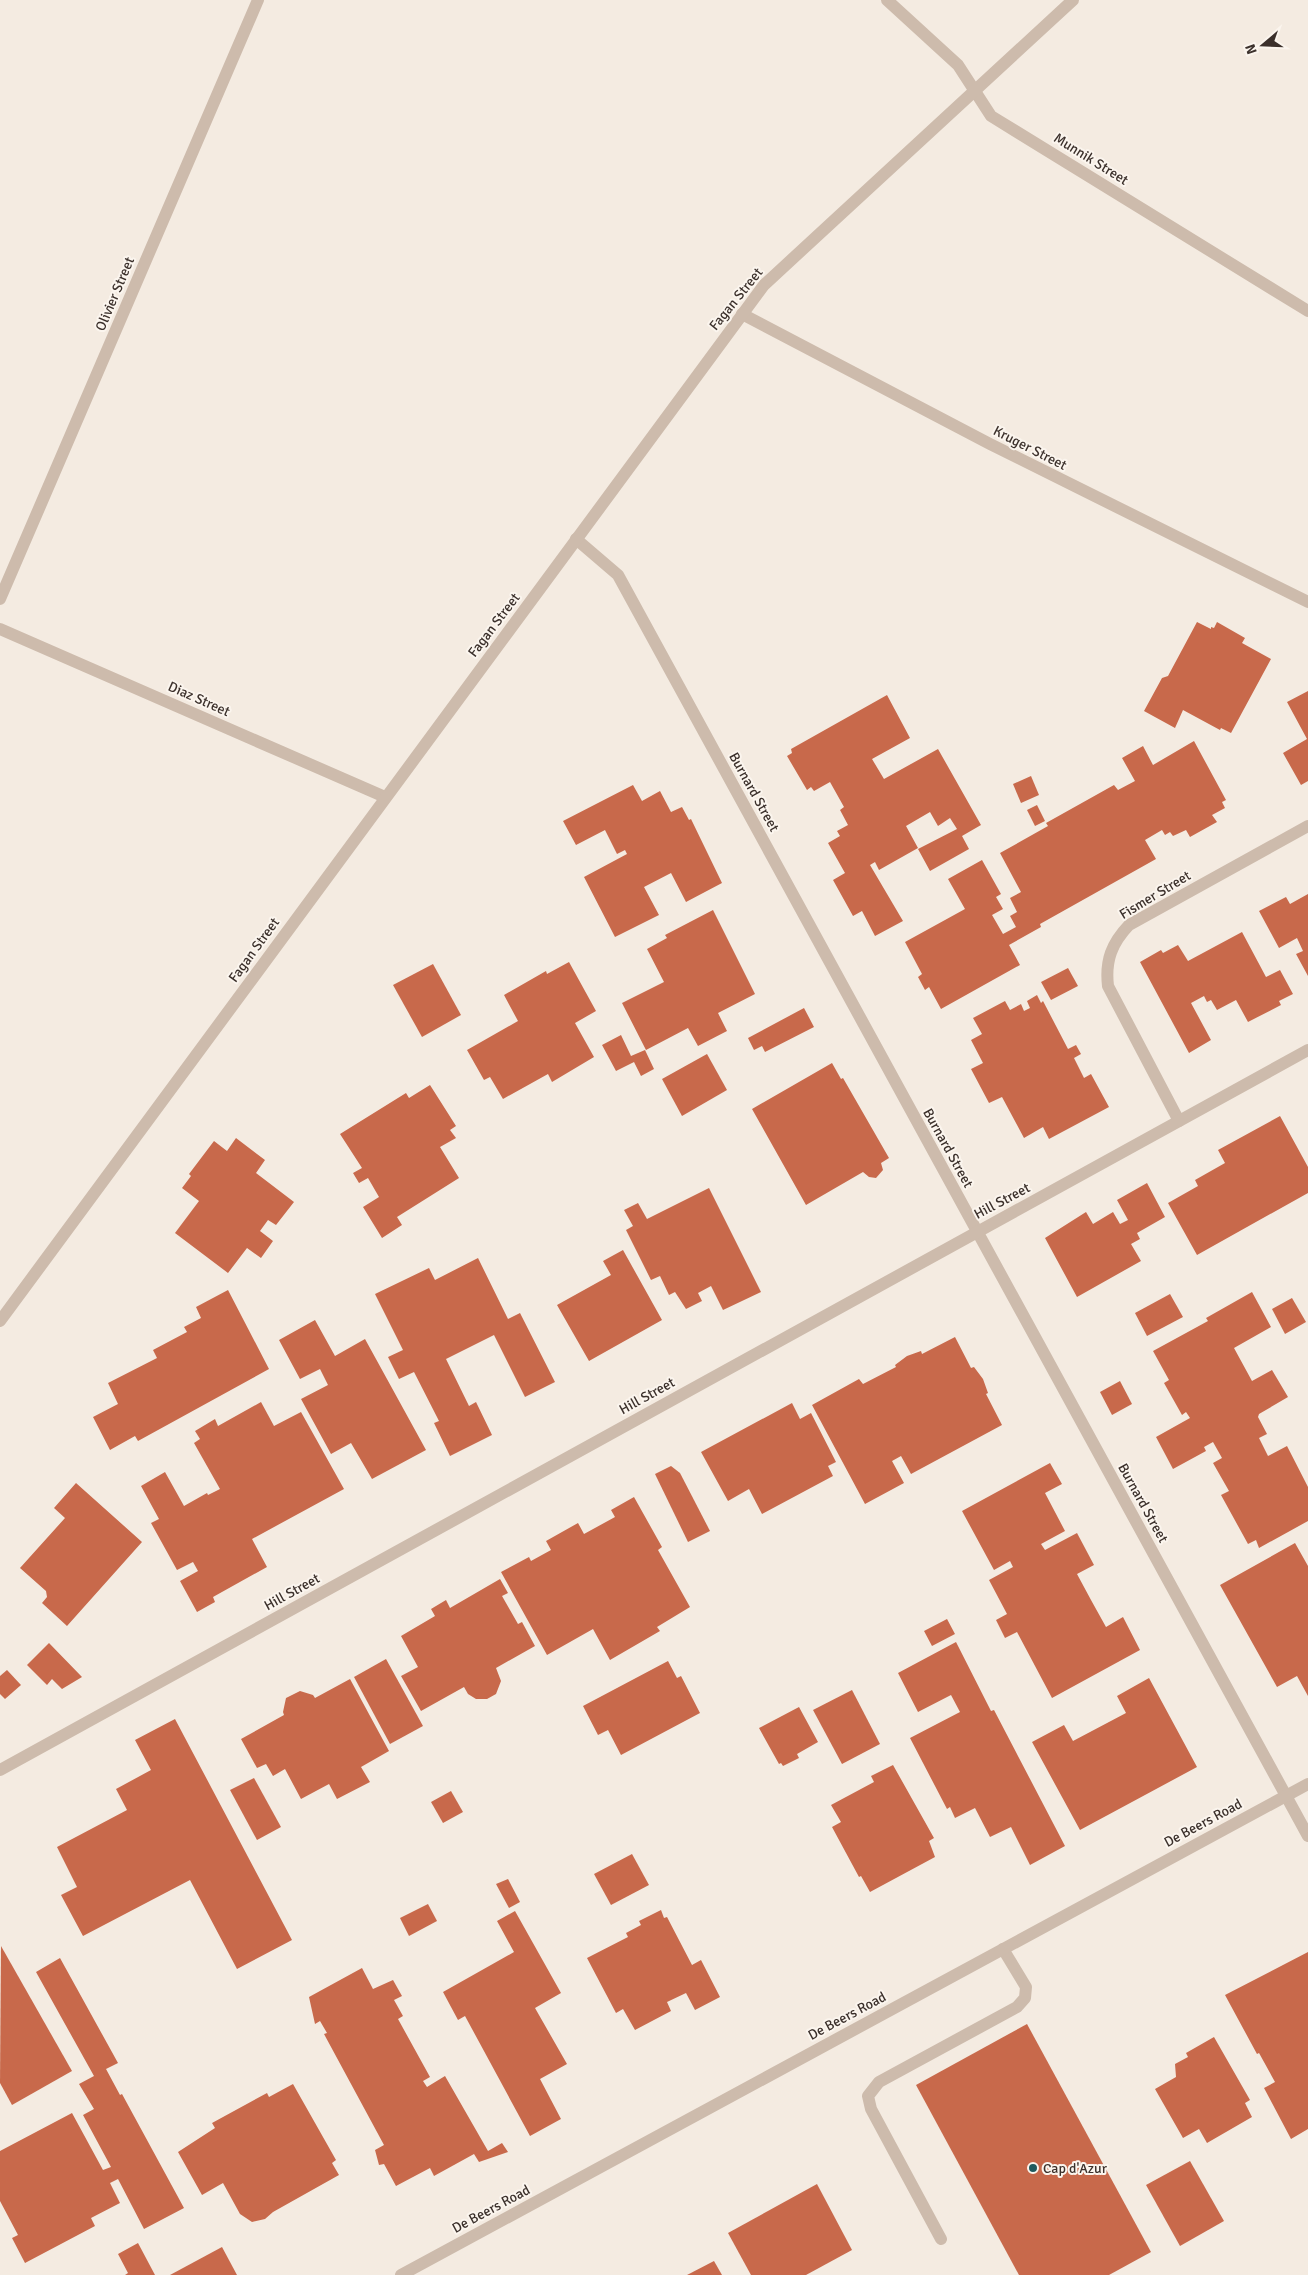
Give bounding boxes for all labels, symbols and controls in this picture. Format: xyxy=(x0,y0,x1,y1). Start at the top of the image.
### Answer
north arrow xyxy=(1238,20,1288,70)
text: N xyxy=(1242,42,1261,56)
street label: Munnik Street xyxy=(1051,129,1131,189)
street label: Olivier Street xyxy=(92,254,138,334)
street label: Fagan Street xyxy=(706,264,766,334)
street label: Kruger Street xyxy=(990,422,1070,474)
street label: Fagan Street xyxy=(464,590,524,660)
street label: Diaz Street xyxy=(165,678,233,720)
street label: Burnard Street xyxy=(725,749,783,835)
street label: Fismer Street xyxy=(1116,867,1194,923)
street label: Fagan Street xyxy=(225,914,283,986)
street label: Burnard Street xyxy=(919,1105,977,1191)
street label: Hill Street xyxy=(971,1179,1033,1223)
street label: Hill Street xyxy=(616,1374,678,1418)
street label: Burnard Street xyxy=(1114,1460,1172,1546)
street label: Hill Street xyxy=(261,1570,323,1614)
street label: De Beers Road xyxy=(1161,1795,1245,1851)
street label: De Beers Road xyxy=(805,1988,889,2044)
place label: Cap d'Azur xyxy=(1043,2160,1108,2177)
marker: Cap d'Azur xyxy=(1027,2162,1039,2174)
street label: De Beers Road xyxy=(449,2181,533,2237)

